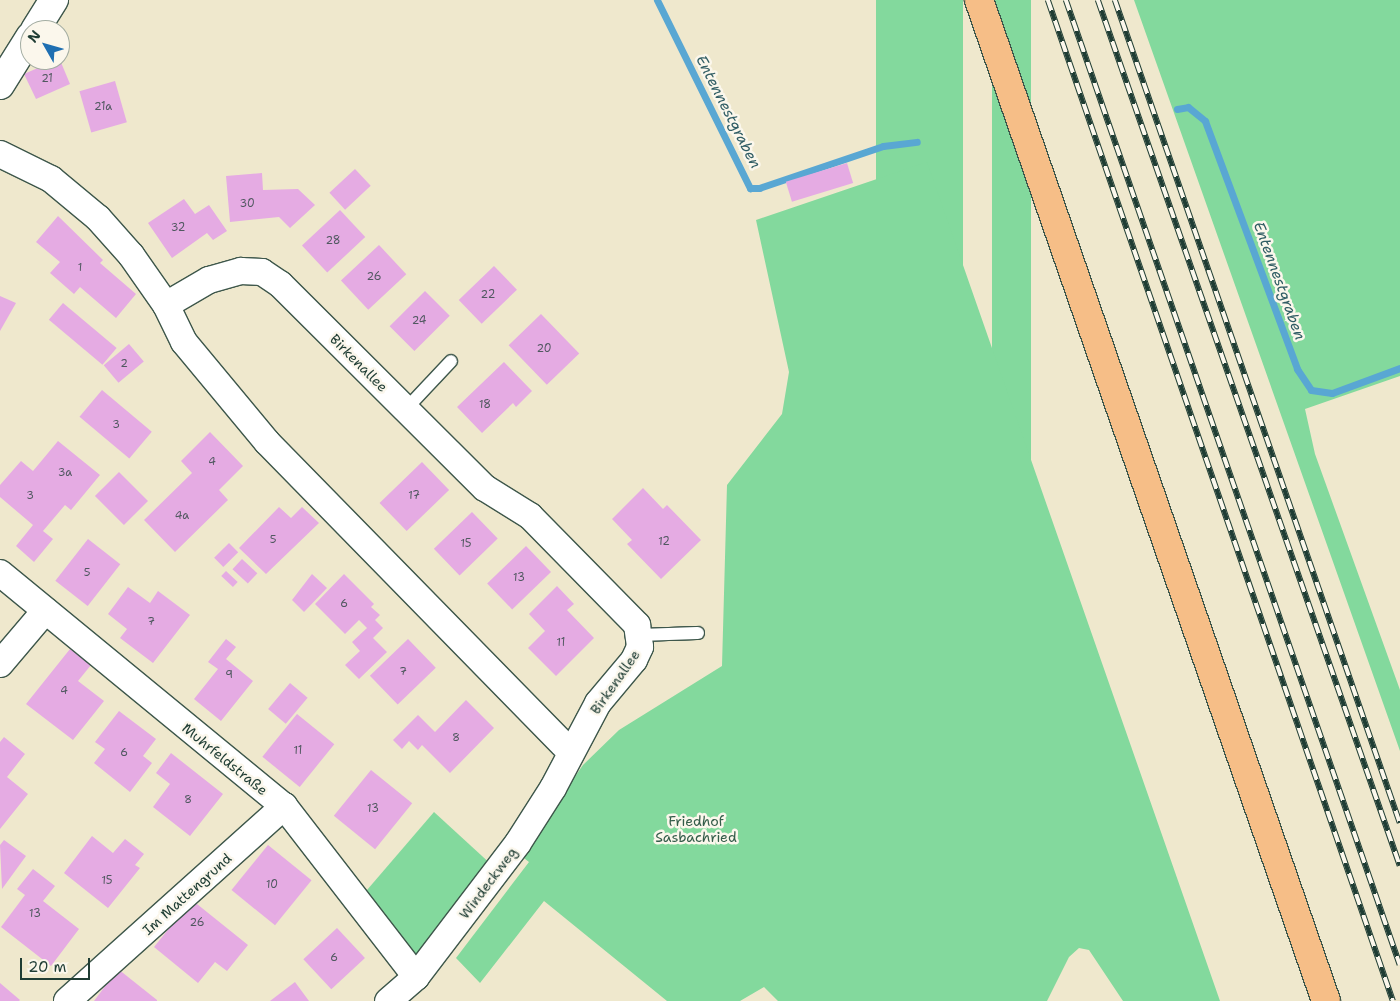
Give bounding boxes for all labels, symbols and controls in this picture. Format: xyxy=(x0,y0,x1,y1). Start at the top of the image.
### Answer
north arrow xyxy=(20,20,70,70)
text: N xyxy=(23,26,44,46)
water label: Entennestgraben xyxy=(692,53,764,171)
house number: 21 xyxy=(41,72,53,86)
house number: 21a xyxy=(94,100,112,114)
house number: 30 xyxy=(239,197,255,211)
water label: Entennestgraben xyxy=(1249,219,1309,343)
house number: 32 xyxy=(171,221,185,235)
house number: 28 xyxy=(325,234,341,248)
house number: 1 xyxy=(78,261,82,275)
house number: 26 xyxy=(367,270,381,284)
house number: 22 xyxy=(481,288,495,302)
house number: 24 xyxy=(412,314,426,328)
street label: Birkenallee xyxy=(327,331,391,395)
house number: 20 xyxy=(536,342,552,356)
house number: 2 xyxy=(120,357,128,371)
house number: 18 xyxy=(479,398,491,412)
house number: 3 xyxy=(112,418,120,432)
house number: 4 xyxy=(208,455,216,469)
house number: 3a xyxy=(58,466,72,480)
house number: 3 xyxy=(26,489,34,503)
house number: 17 xyxy=(408,489,420,503)
house number: 4a xyxy=(175,509,189,523)
house number: 5 xyxy=(270,533,276,547)
house number: 12 xyxy=(658,535,670,549)
house number: 15 xyxy=(460,537,472,551)
house number: 5 xyxy=(84,566,90,580)
house number: 13 xyxy=(513,571,525,585)
house number: 6 xyxy=(340,597,348,611)
house number: 7 xyxy=(147,615,155,629)
house number: 11 xyxy=(557,636,565,650)
street label: Birkenallee xyxy=(587,647,643,717)
house number: 7 xyxy=(399,665,407,679)
house number: 9 xyxy=(225,668,233,682)
house number: 4 xyxy=(60,684,68,698)
street label: Muhrfeldstraße xyxy=(179,719,271,799)
house number: 8 xyxy=(452,731,460,745)
house number: 11 xyxy=(294,744,302,758)
house number: 6 xyxy=(120,746,128,760)
house number: 8 xyxy=(184,793,192,807)
house number: 13 xyxy=(367,802,379,816)
park label: Friedhof Sasbachried xyxy=(655,813,737,846)
street label: Windeckweg xyxy=(456,844,520,922)
street label: Im Mattengrund xyxy=(139,850,235,938)
house number: 15 xyxy=(101,874,113,888)
house number: 10 xyxy=(266,878,278,892)
house number: 13 xyxy=(29,907,41,921)
house number: 26 xyxy=(190,916,204,930)
scale bar xyxy=(22,948,92,980)
house number: 6 xyxy=(330,951,338,965)
text: 20 m xyxy=(28,957,67,977)

